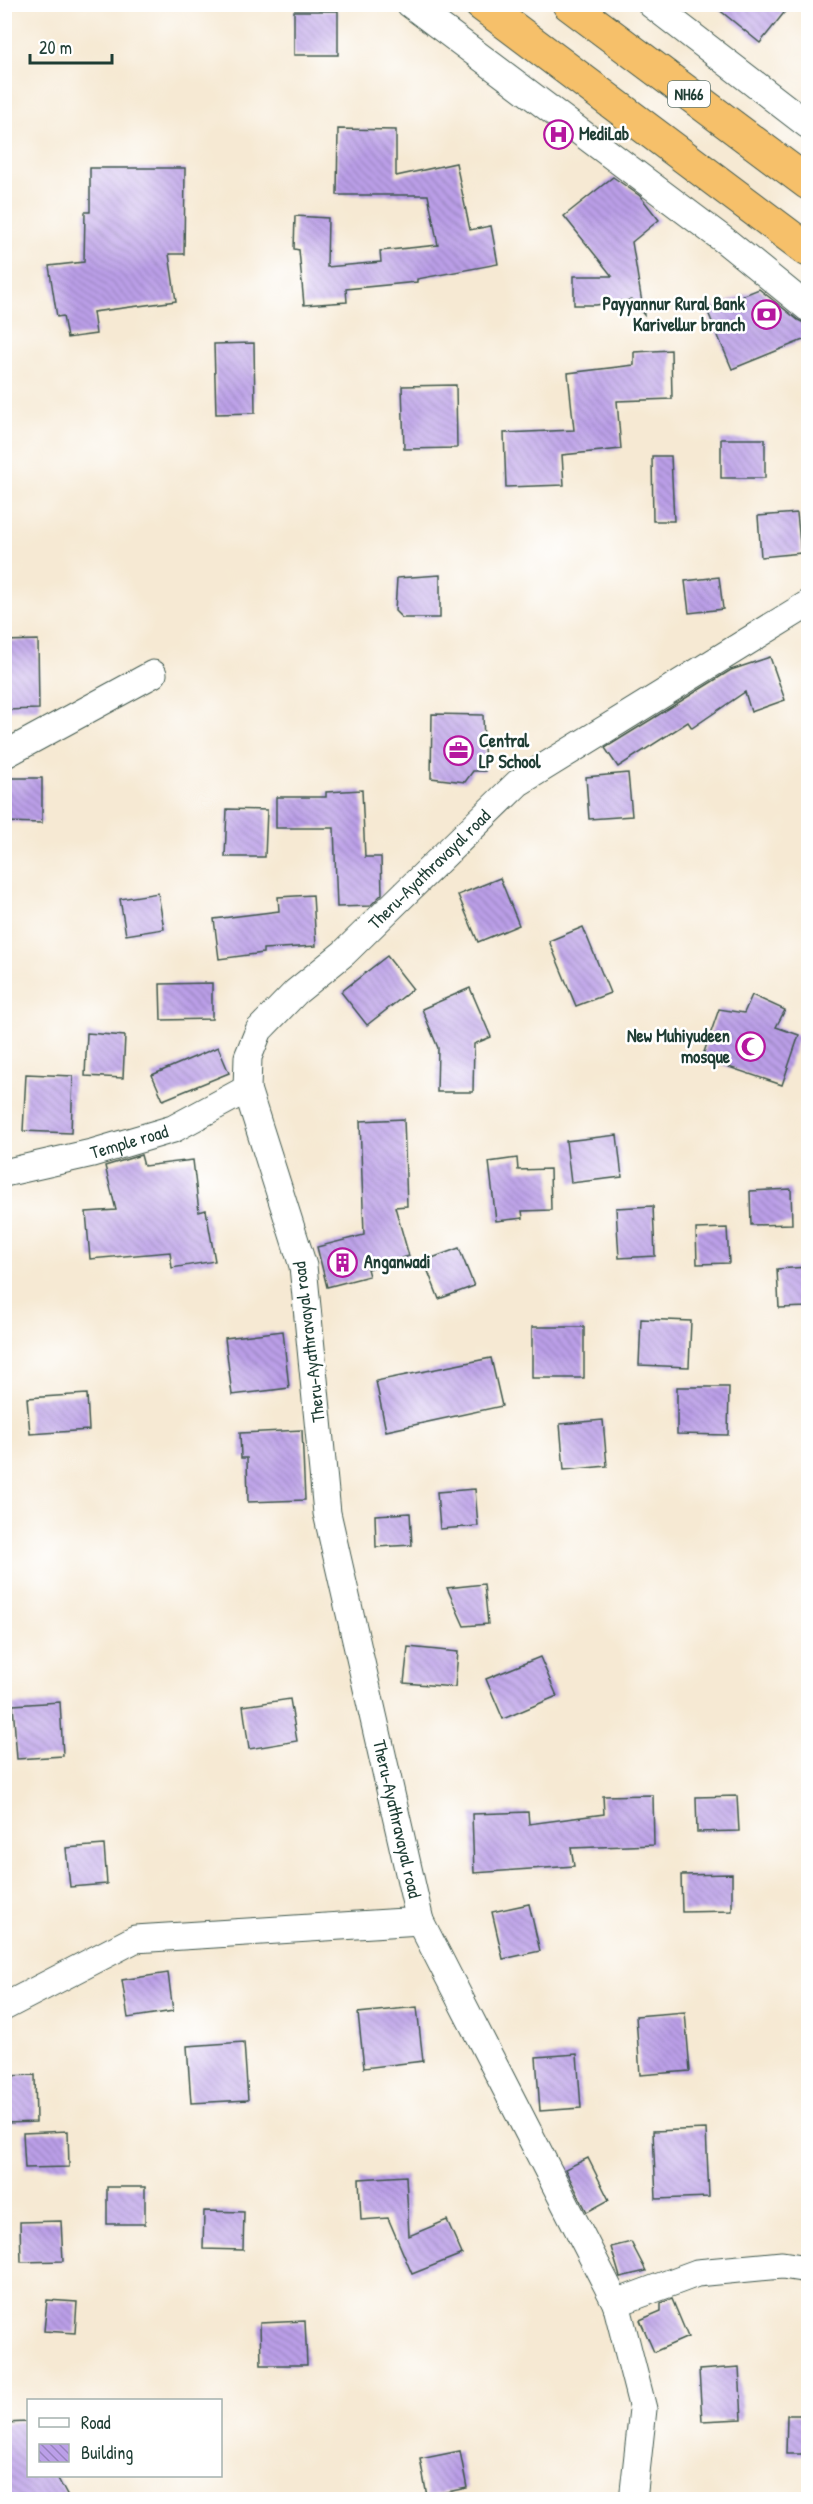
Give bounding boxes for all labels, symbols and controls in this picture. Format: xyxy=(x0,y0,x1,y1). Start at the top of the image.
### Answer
scale bar xyxy=(30,27,112,65)
text: 20 m xyxy=(39,35,72,60)
road number: NH66 xyxy=(668,81,710,107)
hospital icon: MediLab xyxy=(542,118,574,150)
place label: MediLab xyxy=(579,121,630,146)
place label: Payyannur Rural Bank Karivellur branch xyxy=(602,291,746,337)
bank icon: Payyannur Rural Bank Karivellur branch xyxy=(750,298,782,330)
place label: Central LP School xyxy=(479,728,542,774)
office icon: Central LP School xyxy=(442,735,474,767)
street label: Theru-Ayathravayal road xyxy=(362,804,496,935)
place label: New Muhiyudeen mosque xyxy=(627,1023,731,1070)
mosque icon: New Muhiyudeen mosque xyxy=(735,1030,767,1062)
street label: Temple road xyxy=(87,1118,171,1165)
building icon: Anganwadi xyxy=(327,1246,359,1278)
place label: Anganwadi xyxy=(364,1249,431,1275)
street label: Theru-Ayathravayal road xyxy=(286,1260,331,1424)
street label: Theru-Ayathravayal road xyxy=(367,1737,428,1901)
legend xyxy=(27,2399,222,2477)
text: Road xyxy=(81,2410,111,2435)
text: Building xyxy=(81,2440,133,2465)

